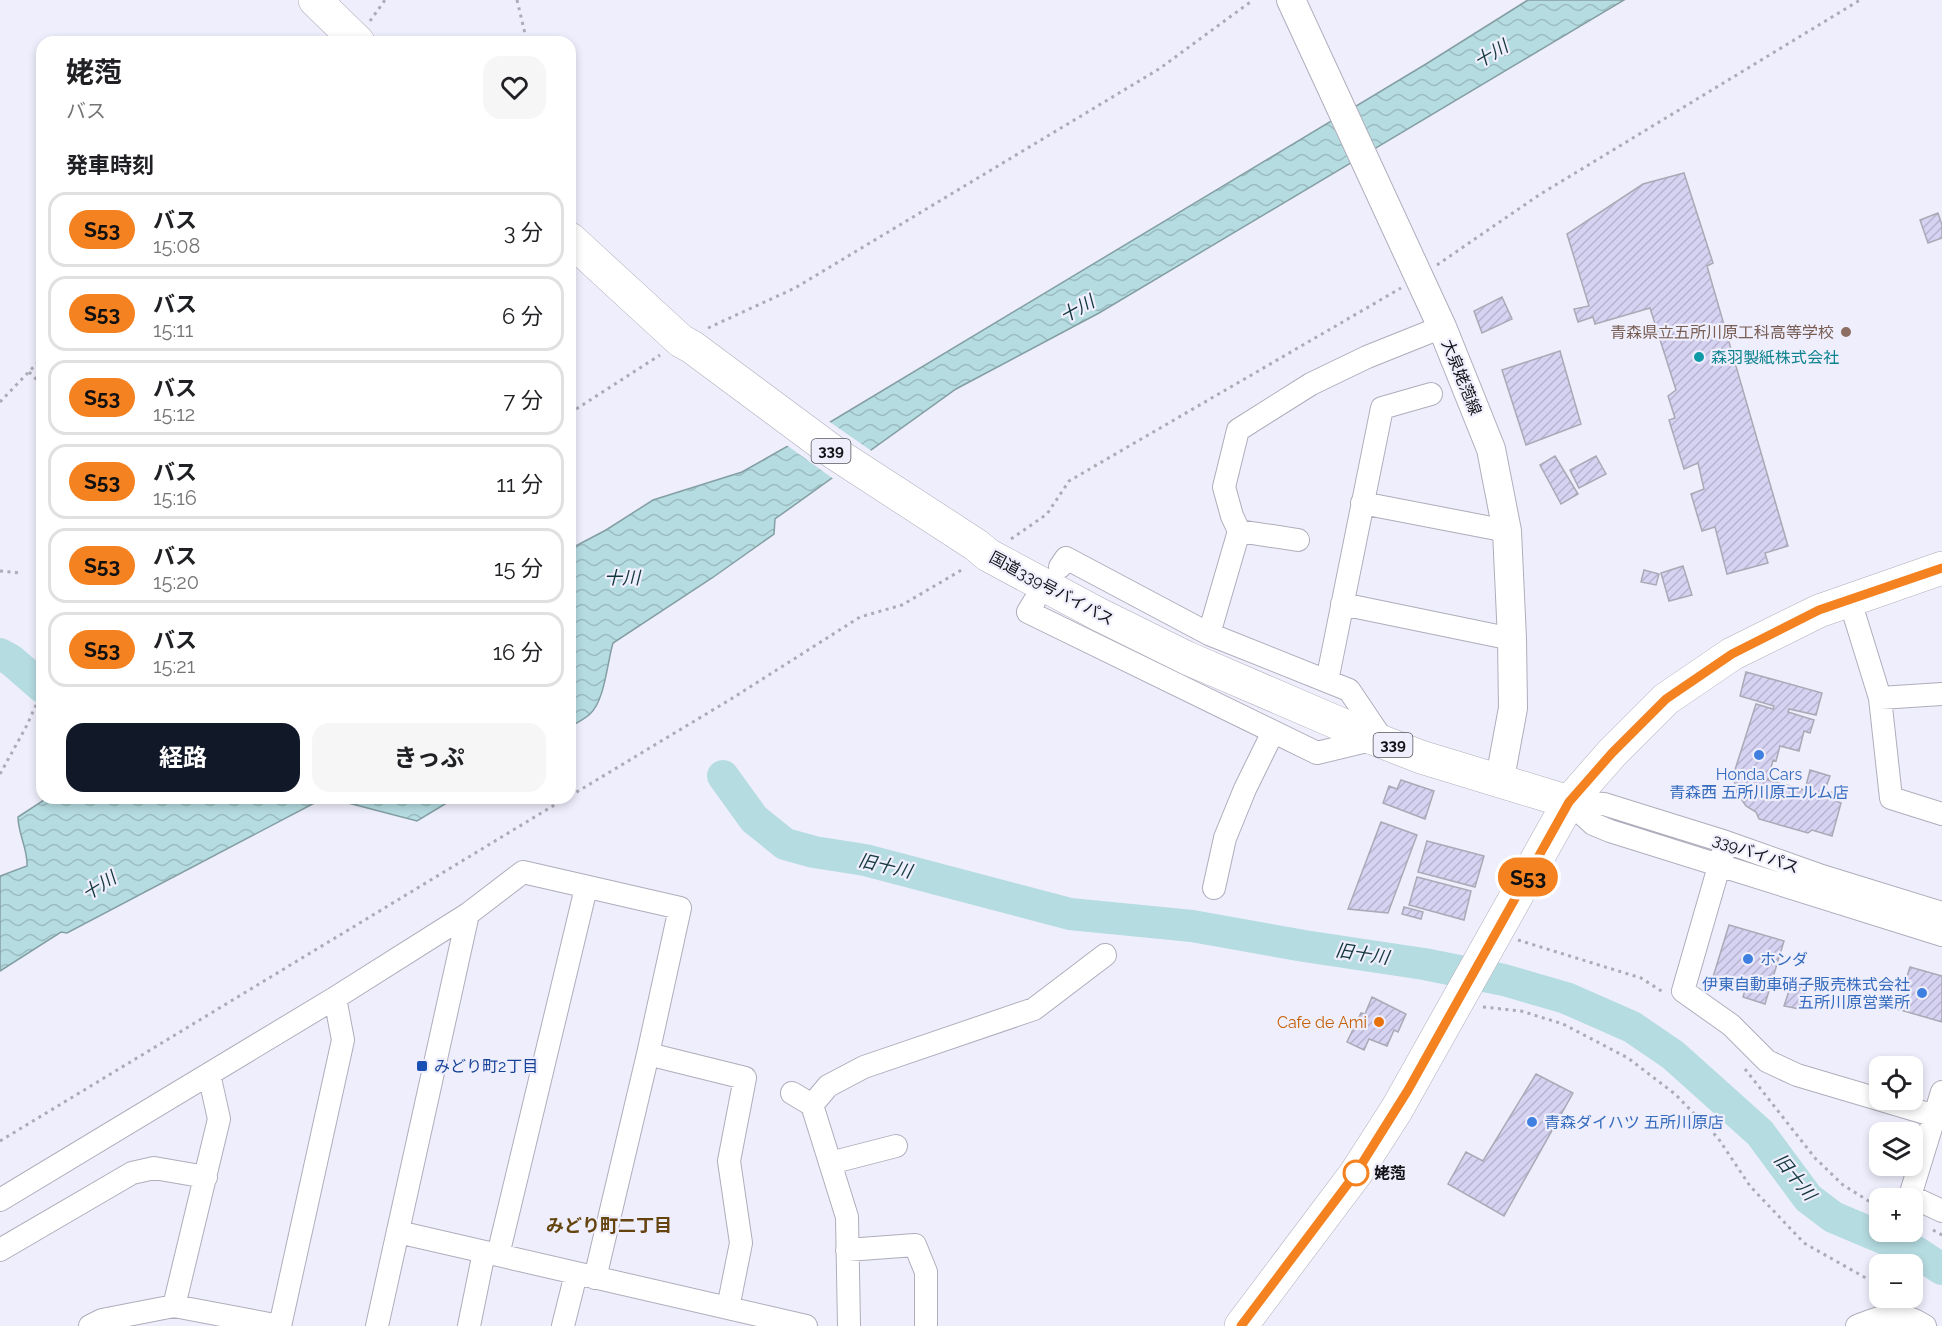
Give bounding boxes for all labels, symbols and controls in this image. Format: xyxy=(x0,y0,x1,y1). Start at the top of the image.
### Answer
water label: 十川 xyxy=(1470,34,1513,72)
text: 姥萢 xyxy=(66,56,122,89)
button: heart xyxy=(483,56,546,119)
text: バス xyxy=(66,99,106,123)
text: 発車時刻 xyxy=(66,152,154,178)
text: バス xyxy=(153,207,197,233)
text: S53 xyxy=(84,217,120,242)
text: 3 分 xyxy=(504,219,543,245)
text: 15:08 xyxy=(153,234,200,258)
water label: 十川 xyxy=(1056,290,1099,326)
text: バス xyxy=(153,291,197,317)
text: S53 xyxy=(84,301,120,326)
text: 6 分 xyxy=(502,303,543,329)
text: 15:11 xyxy=(153,318,193,342)
place label: 青森県立五所川原工科高等学校 xyxy=(1610,323,1834,342)
marker: 青森県立五所川原工科高等学校 xyxy=(1839,325,1853,339)
street label: 大泉姥萢線 xyxy=(1438,337,1485,418)
place label: 森羽製紙株式会社 xyxy=(1711,348,1839,367)
marker: 森羽製紙株式会社 xyxy=(1692,350,1706,364)
text: バス xyxy=(153,375,197,401)
text: S53 xyxy=(84,385,120,410)
text: 7 分 xyxy=(504,387,543,413)
text: 15:12 xyxy=(153,402,195,426)
road number: 339 xyxy=(812,439,850,463)
text: バス xyxy=(153,459,197,485)
text: S53 xyxy=(84,469,120,494)
text: 11 分 xyxy=(497,471,543,497)
text: 15:16 xyxy=(153,486,197,510)
text: バス xyxy=(153,543,197,569)
street label: 国道339号バイパス xyxy=(986,548,1117,629)
text: S53 xyxy=(84,553,120,578)
text: 15 分 xyxy=(494,555,543,581)
water label: 十川 xyxy=(604,567,642,588)
text: 15:20 xyxy=(153,570,199,594)
text: バス xyxy=(153,627,197,653)
text: S53 xyxy=(84,637,120,662)
text: 16 分 xyxy=(493,639,543,665)
text: 15:21 xyxy=(153,654,195,678)
button: 経路 xyxy=(66,723,300,792)
button: きっぷ xyxy=(312,723,546,792)
road number: 339 xyxy=(1374,733,1412,757)
marker: Honda Cars 青森西 五所川原エルム店 xyxy=(1752,748,1766,762)
place label: Honda Cars 青森西 五所川原エルム店 xyxy=(1669,765,1849,802)
street label: 339バイパス xyxy=(1710,830,1802,877)
water label: 旧十川 xyxy=(856,849,916,882)
line badge: S53 xyxy=(1494,858,1562,896)
text: S53 xyxy=(1510,865,1546,890)
water label: 十川 xyxy=(78,866,121,904)
water label: 旧十川 xyxy=(1334,939,1392,968)
place label: ホンダ xyxy=(1760,950,1808,969)
marker: ホンダ xyxy=(1741,952,1755,966)
place label: 伊東自動車硝子販売株式会社 五所川原営業所 xyxy=(1702,975,1910,1012)
marker: 伊東自動車硝子販売株式会社 五所川原営業所 xyxy=(1915,986,1929,1000)
place label: Cafe de Ami xyxy=(1277,1013,1367,1032)
marker: Cafe de Ami xyxy=(1372,1015,1386,1029)
map controls xyxy=(1869,1056,1923,1308)
button: locate xyxy=(1869,1056,1923,1110)
place label: みどり町2丁目 xyxy=(434,1057,538,1076)
marker: みどり町2丁目 xyxy=(415,1059,429,1073)
place label: 青森ダイハツ 五所川原店 xyxy=(1544,1113,1724,1132)
marker: 青森ダイハツ 五所川原店 xyxy=(1525,1115,1539,1129)
button: layers xyxy=(1869,1122,1923,1176)
water label: 旧十川 xyxy=(1770,1149,1822,1206)
marker: 姥萢 xyxy=(1343,1160,1369,1186)
place label: 姥萢 xyxy=(1374,1164,1406,1183)
button: + xyxy=(1869,1188,1923,1242)
district label: みどり町二丁目 xyxy=(546,1215,672,1236)
button: − xyxy=(1869,1254,1923,1308)

